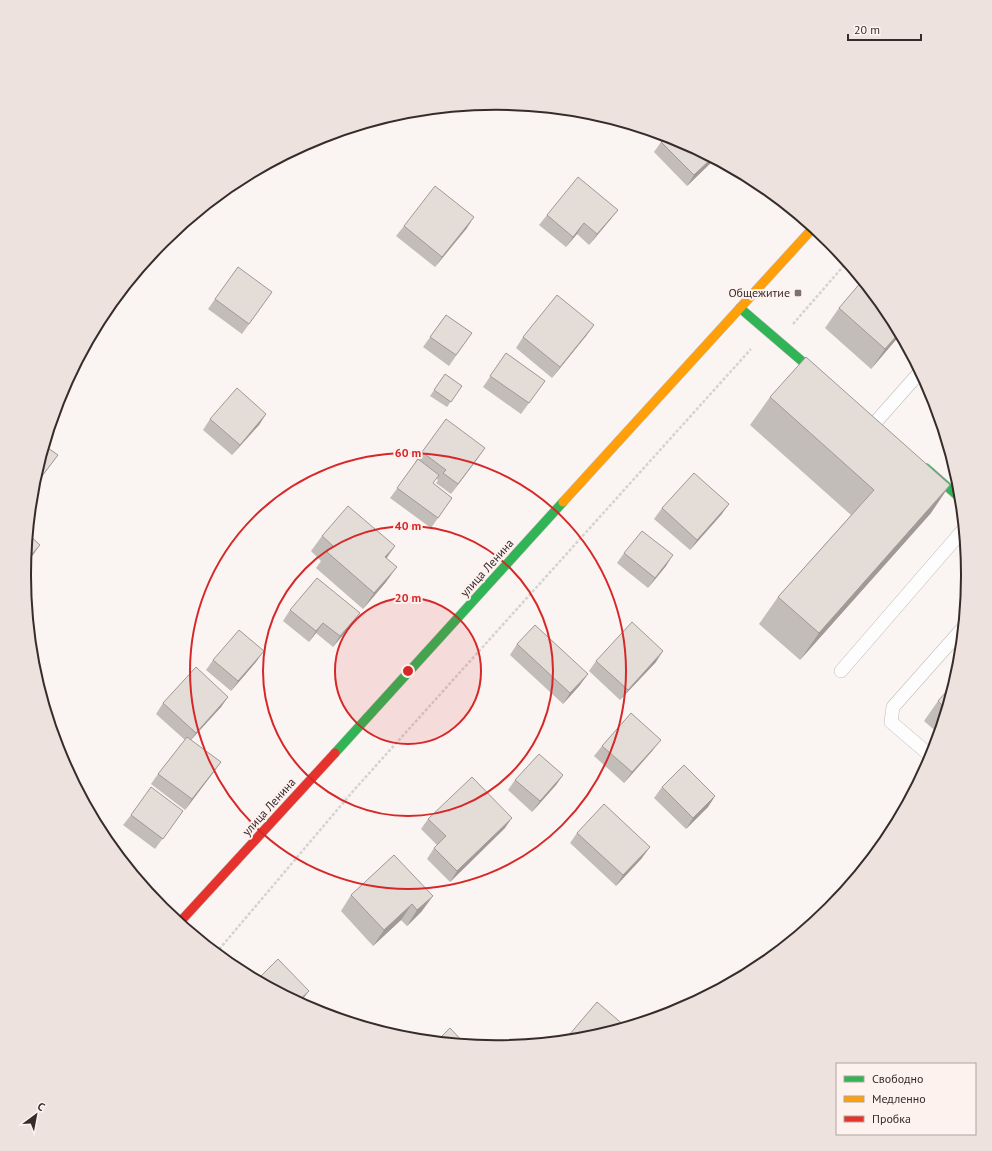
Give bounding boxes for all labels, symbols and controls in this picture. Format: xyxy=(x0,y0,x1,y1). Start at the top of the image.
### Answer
scale bar xyxy=(848,16,921,42)
text: 20 m xyxy=(854,22,880,37)
place label: Общежитие xyxy=(728,285,790,300)
marker: Общежитие xyxy=(793,288,803,298)
text: 60 m xyxy=(395,445,421,460)
text: 40 m xyxy=(395,518,421,533)
street label: улица Ленина xyxy=(457,536,517,600)
text: 20 m xyxy=(395,590,421,605)
centre of rings xyxy=(401,664,415,678)
street label: улица Ленина xyxy=(239,775,299,839)
legend xyxy=(836,1063,976,1135)
text: Свободно xyxy=(872,1071,923,1086)
text: Медленно xyxy=(872,1091,926,1106)
north arrow xyxy=(16,1095,56,1135)
text: С xyxy=(35,1099,48,1114)
text: Пробка xyxy=(872,1111,911,1126)

